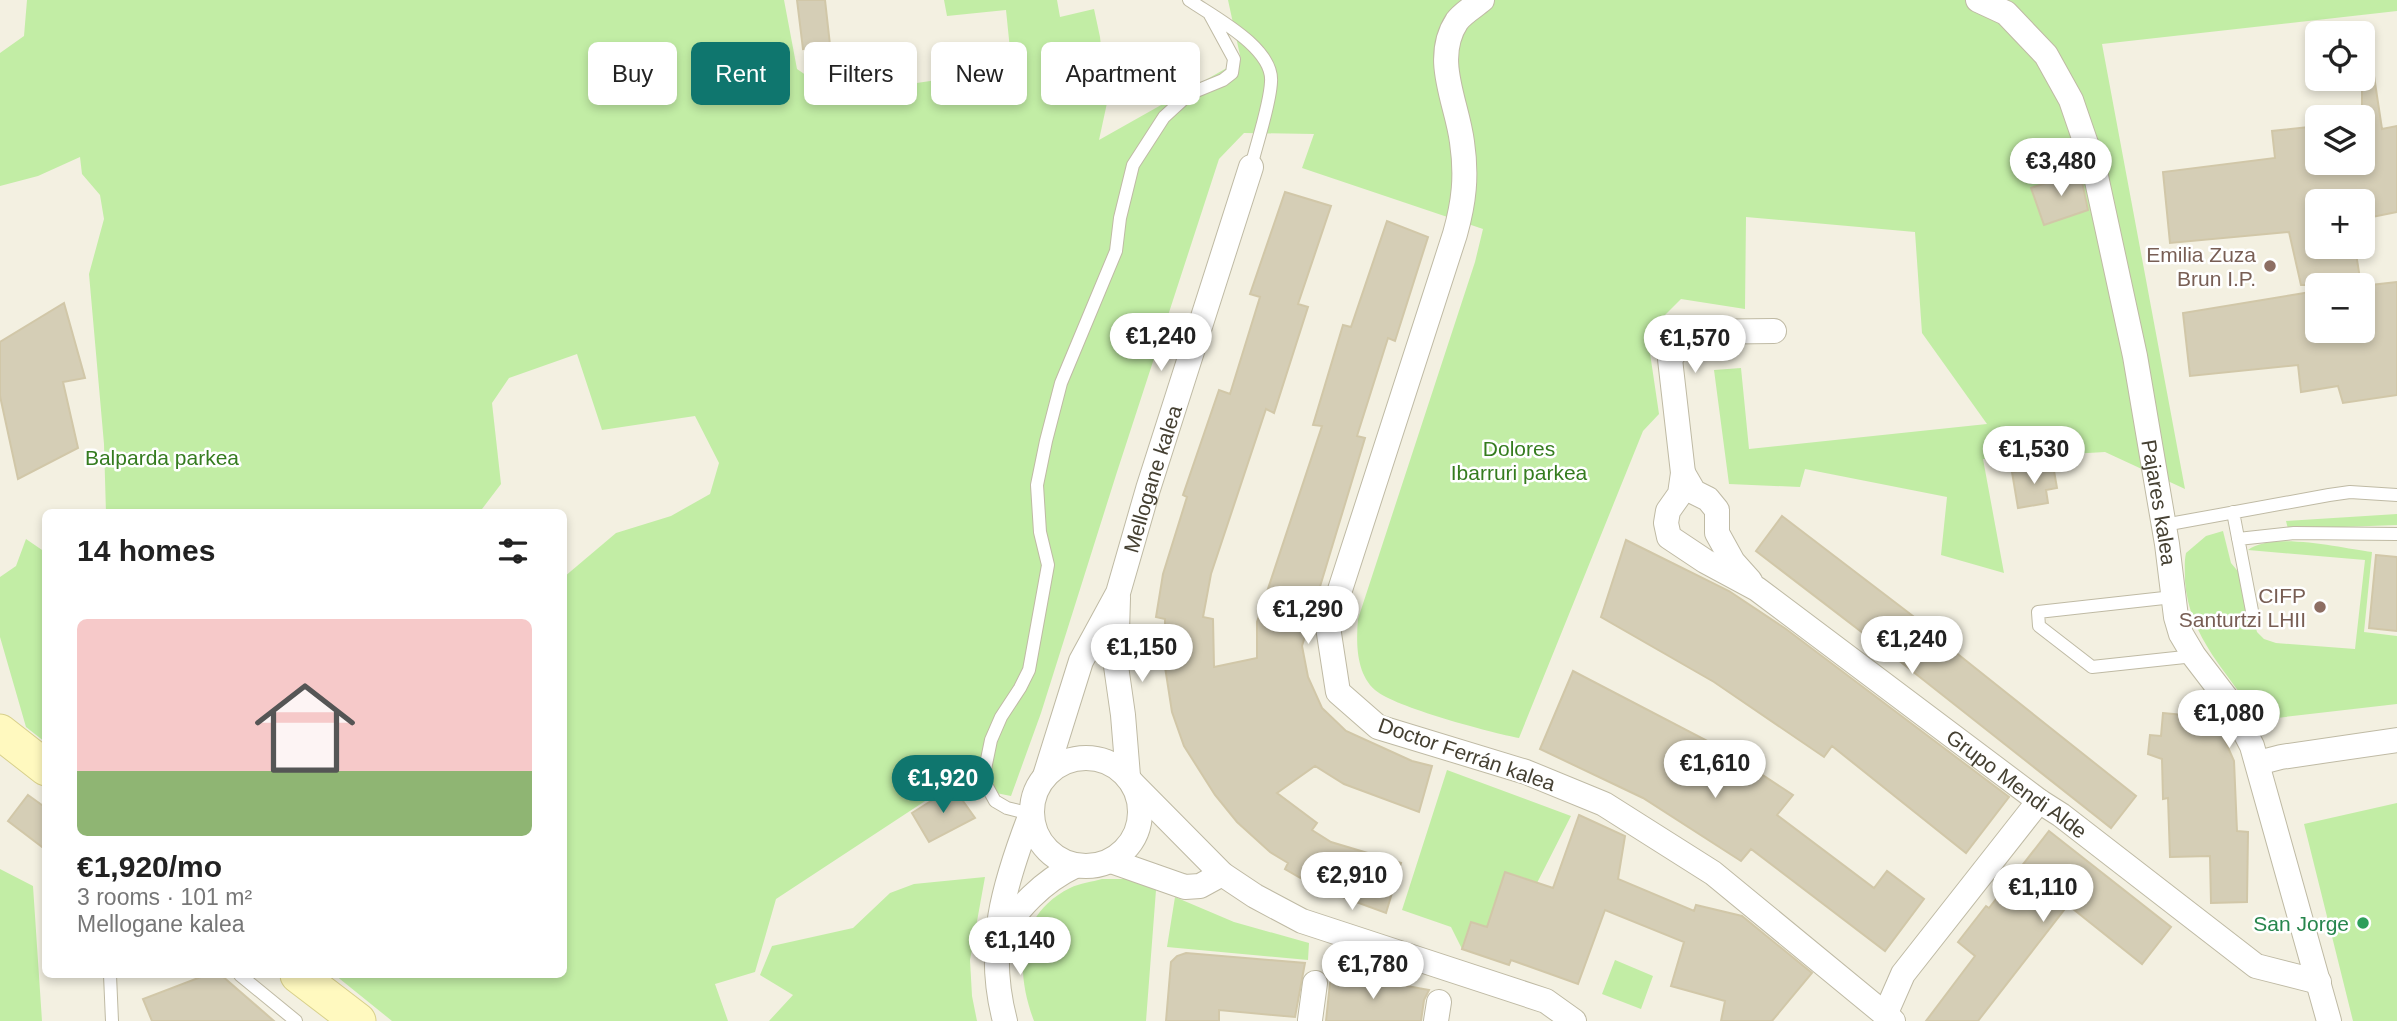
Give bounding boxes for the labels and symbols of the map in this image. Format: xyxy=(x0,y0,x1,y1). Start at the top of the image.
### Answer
pin: €3,480 xyxy=(2004,138,2118,198)
place label: Emilia Zuza Brun I.P. xyxy=(2146,243,2256,290)
marker: Emilia Zuza Brun I.P. xyxy=(2262,258,2278,274)
pin: €1,240 xyxy=(1104,314,1218,373)
pin: €1,570 xyxy=(1638,316,1752,375)
street label: Mellogane kalea xyxy=(1119,402,1186,555)
pin: €1,530 xyxy=(1977,426,2091,486)
park label: Dolores Ibarruri parkea xyxy=(1451,437,1588,484)
street label: Pajares kalea xyxy=(2138,438,2181,567)
park label: Balparda parkea xyxy=(85,446,239,469)
place label: CIFP Santurtzi LHII xyxy=(2179,584,2306,631)
pin: €1,290 xyxy=(1251,586,1365,646)
marker: CIFP Santurtzi LHII xyxy=(2312,599,2328,615)
pin: €1,240 xyxy=(1855,616,1969,676)
pin: €1,150 xyxy=(1085,624,1199,684)
pin: €1,080 xyxy=(2172,690,2286,750)
street label: Doctor Ferrán kalea xyxy=(1376,713,1559,795)
street label: Grupo Mendi Alde xyxy=(1942,724,2092,842)
pin: €1,610 xyxy=(1658,740,1772,800)
pin: €1,920 xyxy=(886,756,1000,815)
pin: €2,910 xyxy=(1295,852,1409,912)
pin: €1,110 xyxy=(1986,864,2100,924)
place label: San Jorge xyxy=(2253,912,2349,935)
marker: San Jorge xyxy=(2355,915,2371,931)
pin: €1,140 xyxy=(963,918,1077,977)
pin: €1,780 xyxy=(1316,942,1430,1001)

